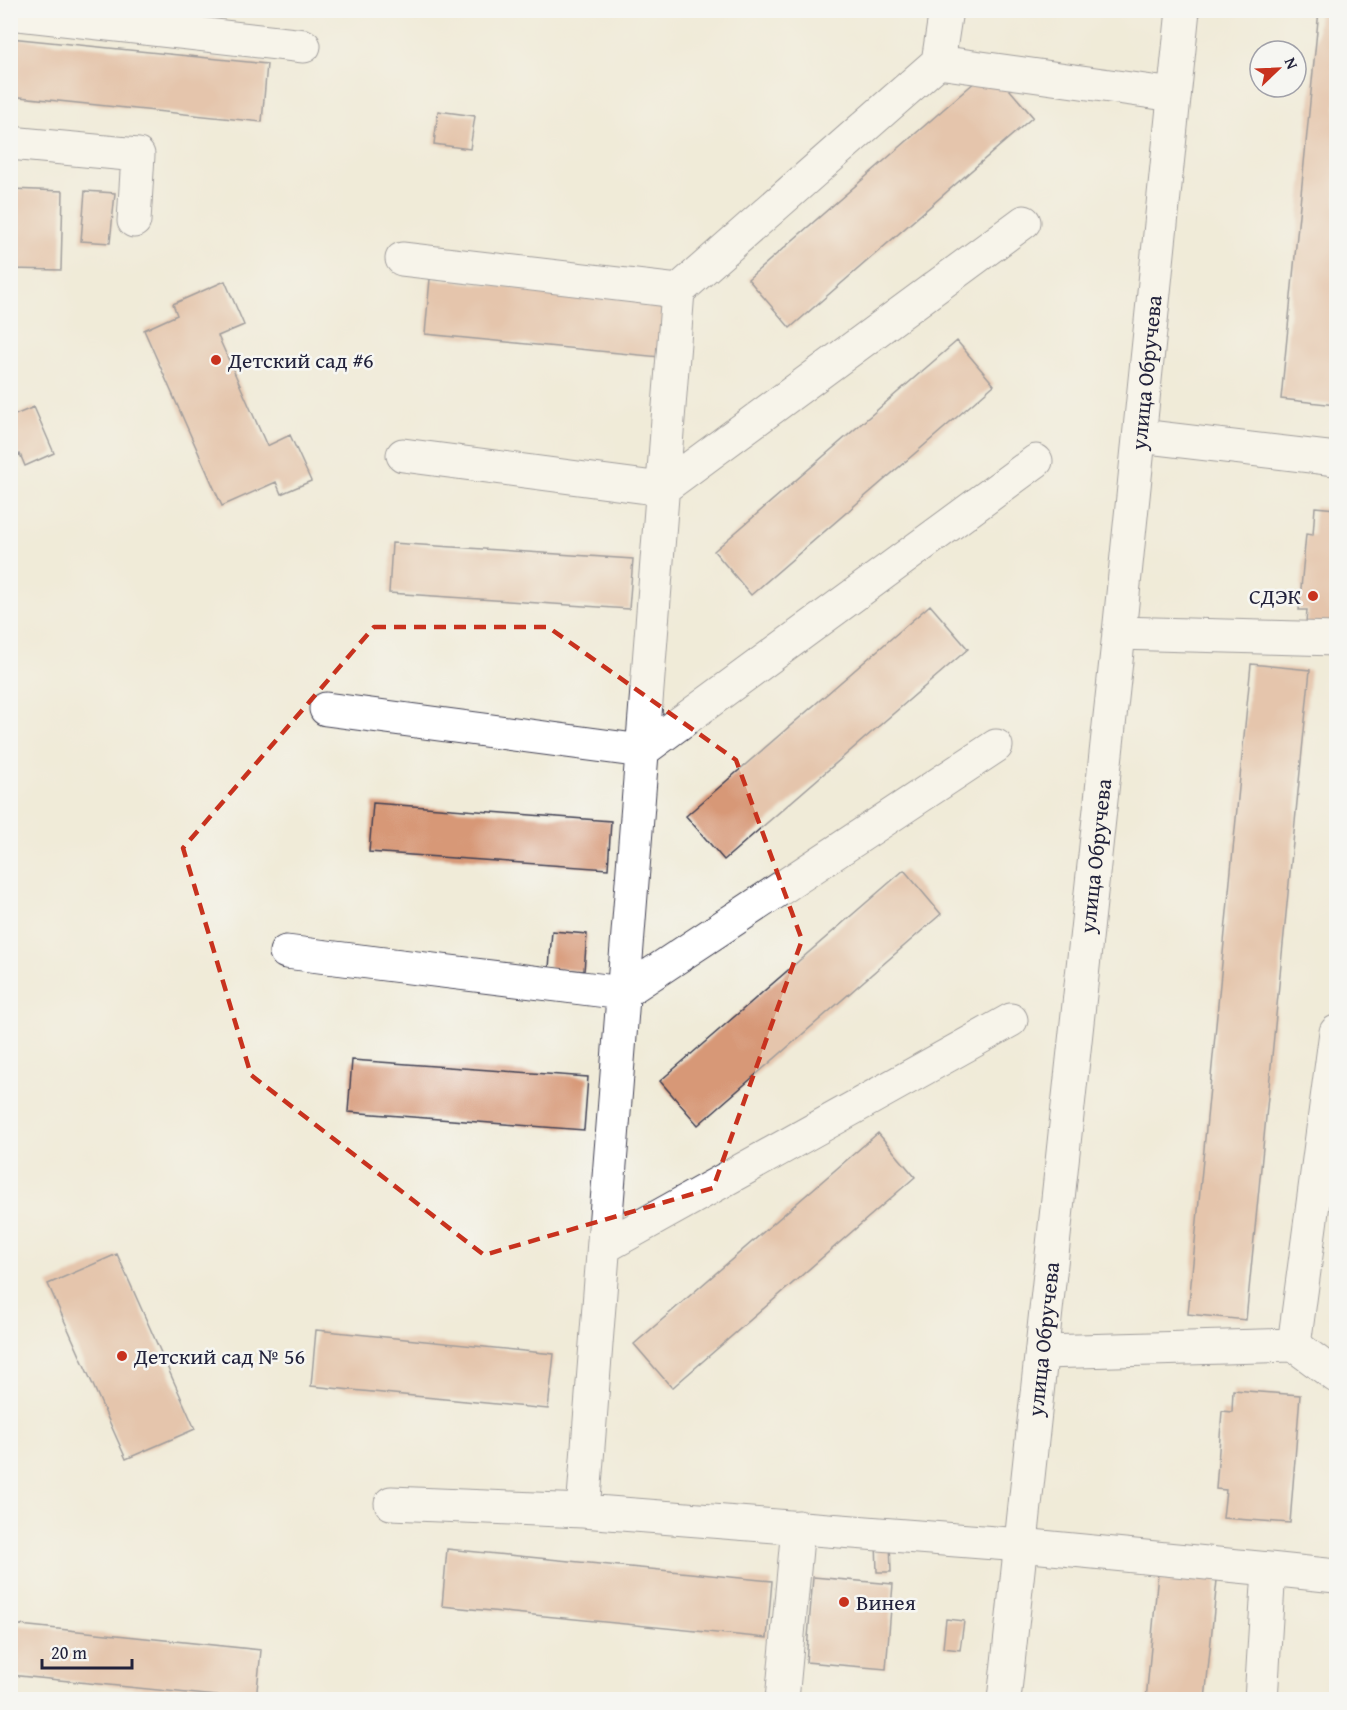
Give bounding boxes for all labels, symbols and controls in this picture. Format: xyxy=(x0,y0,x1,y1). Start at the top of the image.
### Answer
north arrow xyxy=(1248,39,1308,99)
text: N xyxy=(1279,54,1305,73)
street label: улица Обручева xyxy=(1122,293,1170,452)
place label: Детский сад #6 xyxy=(227,344,374,376)
marker: Детский сад #6 xyxy=(209,353,223,367)
place label: СДЭК xyxy=(1249,580,1301,612)
marker: СДЭК xyxy=(1306,589,1320,603)
street label: улица Обручева xyxy=(1071,776,1119,936)
street label: улица Обручева xyxy=(1019,1260,1067,1419)
place label: Детский сад № 56 xyxy=(133,1340,305,1372)
marker: Детский сад № 56 xyxy=(115,1349,129,1363)
place label: Винея xyxy=(856,1586,916,1618)
marker: Винея xyxy=(837,1595,851,1609)
scale bar xyxy=(42,1632,132,1670)
text: 20 m xyxy=(51,1639,87,1666)

